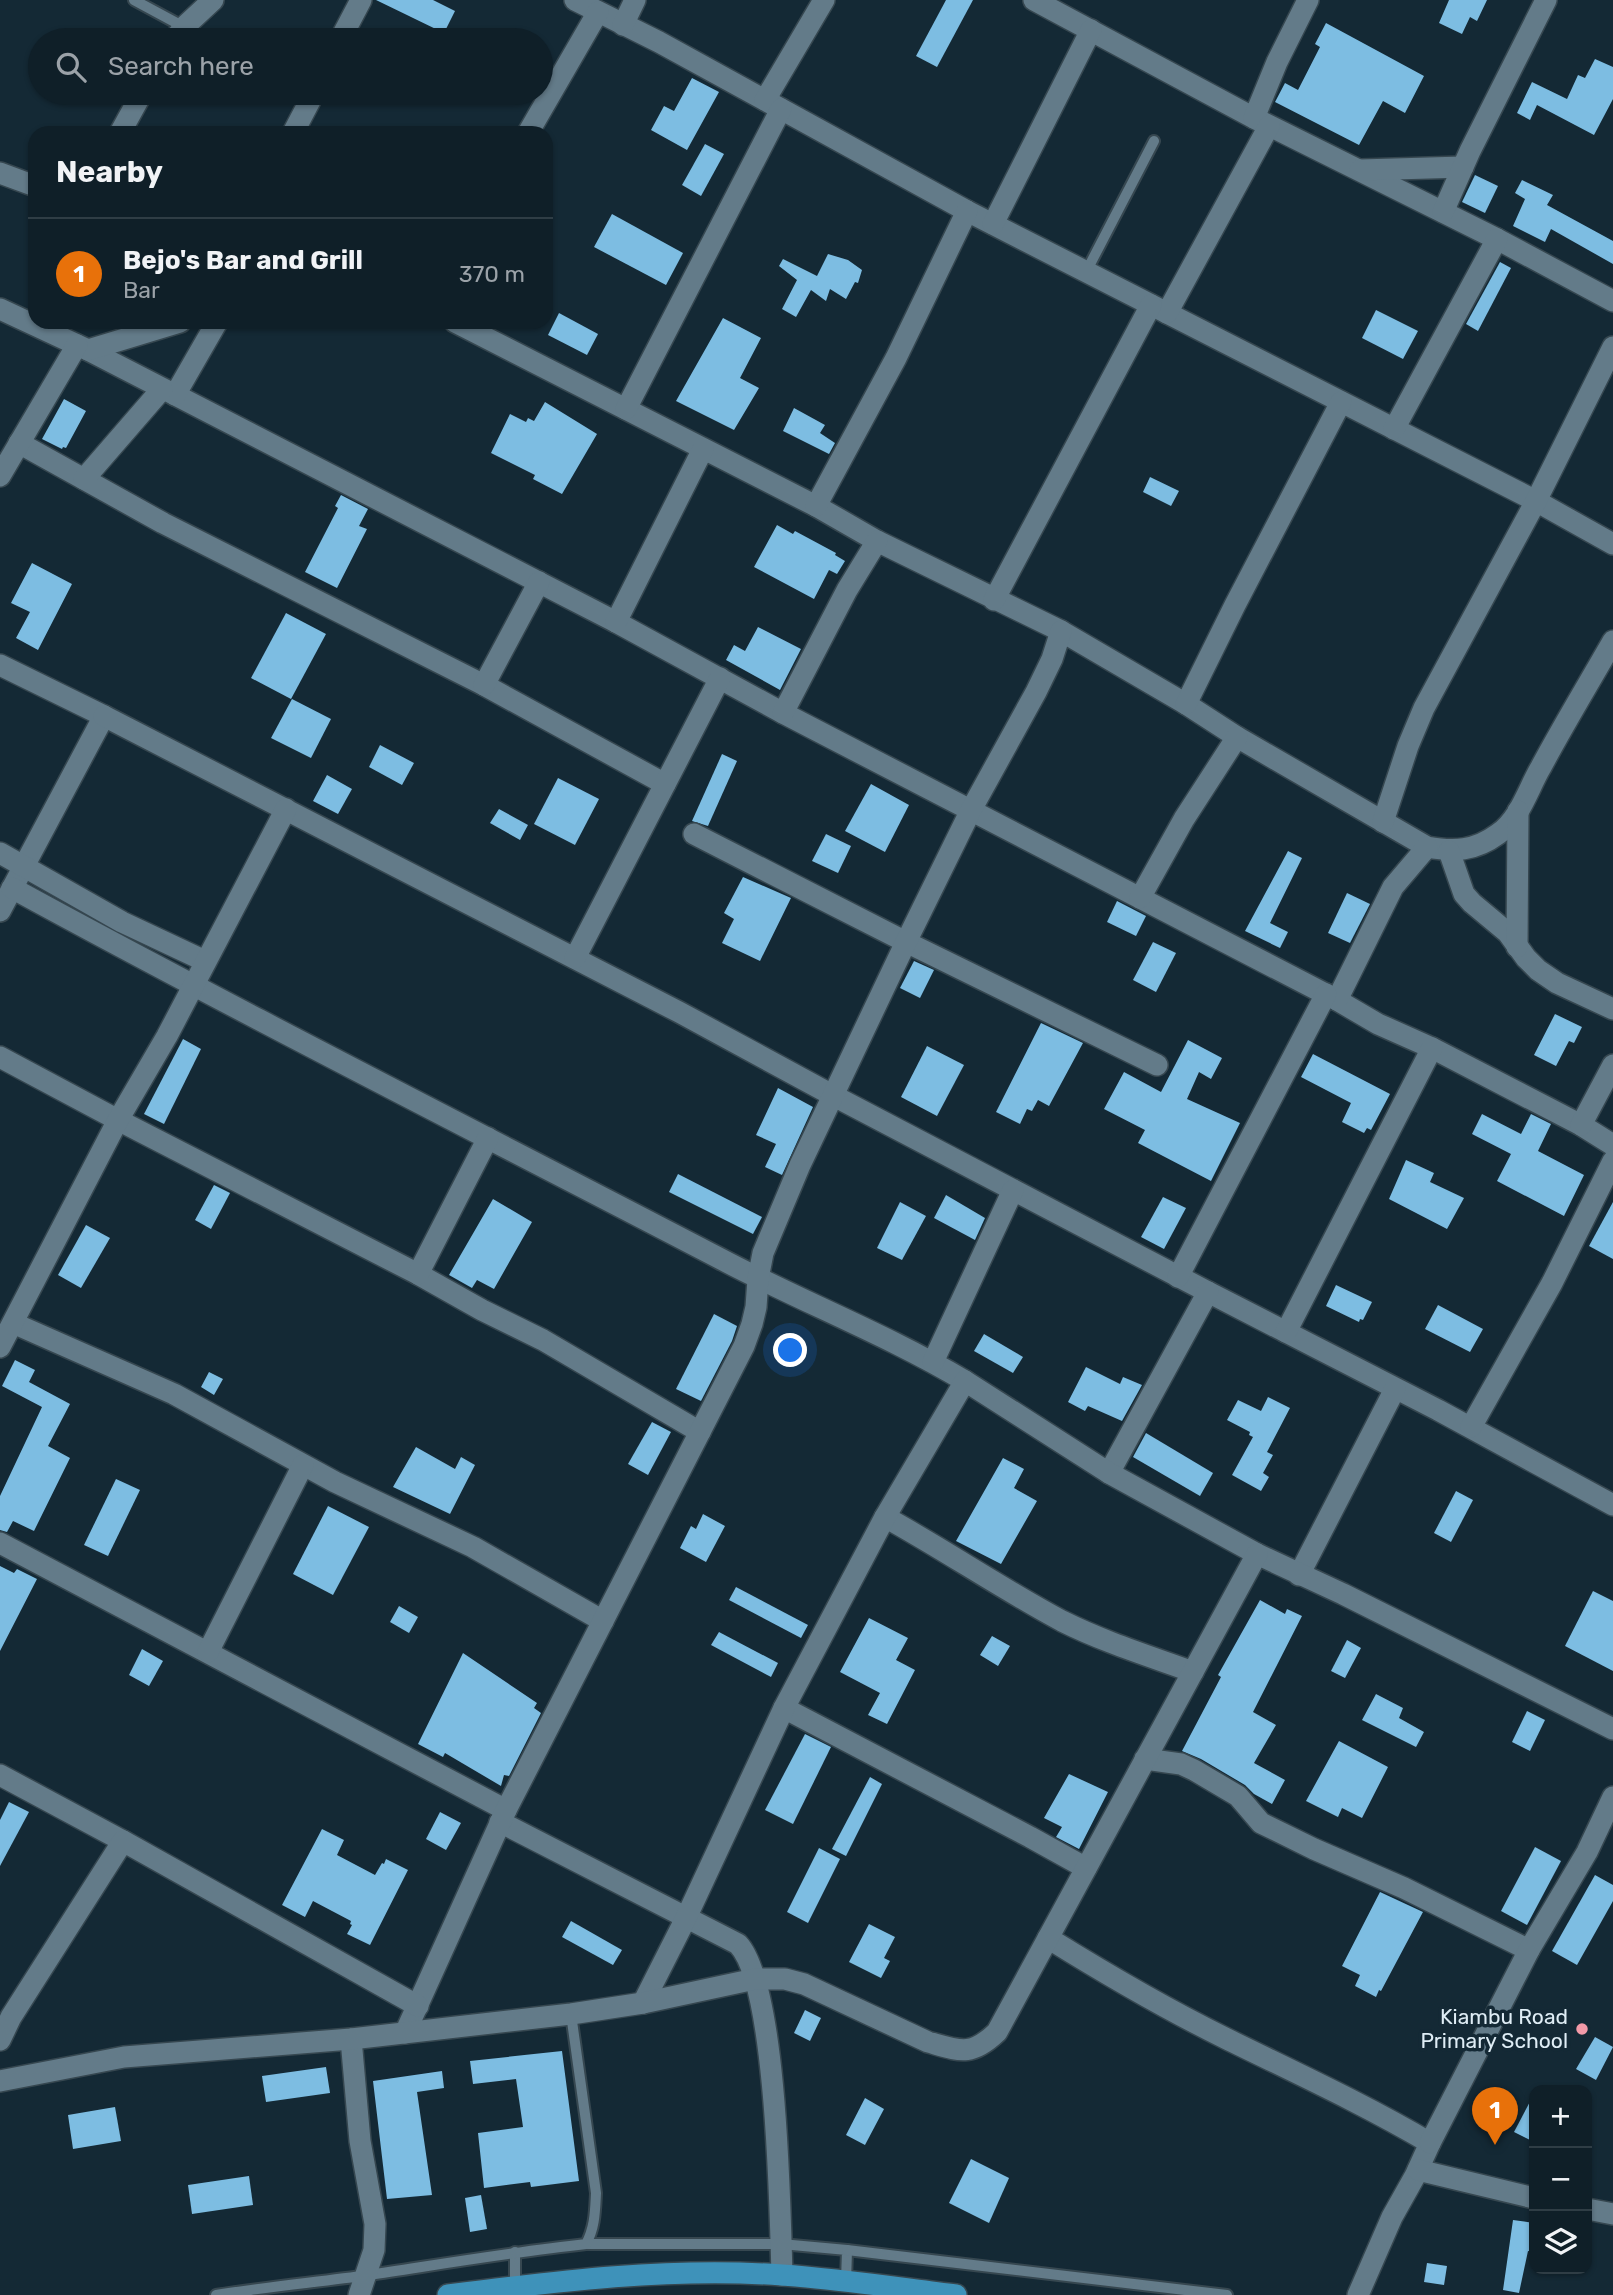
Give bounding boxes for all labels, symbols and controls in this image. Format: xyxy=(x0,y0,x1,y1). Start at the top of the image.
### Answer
search box xyxy=(28,28,553,105)
icon: search xyxy=(52,48,90,86)
text: Search here xyxy=(108,51,254,82)
text: Nearby xyxy=(56,154,163,190)
text: Bejo's Bar and Grill xyxy=(123,245,363,276)
text: 1 xyxy=(73,260,85,288)
text: 370 m xyxy=(459,260,525,288)
text: Bar xyxy=(123,276,160,304)
your location xyxy=(773,1333,807,1367)
place label: Kiambu Road Primary School xyxy=(1420,2004,1568,2053)
marker: Kiambu Road Primary School xyxy=(1574,2021,1590,2037)
map controls xyxy=(1529,2085,1592,2274)
button: + xyxy=(1529,2085,1592,2148)
pin: 1 xyxy=(1472,2087,1518,2145)
button: − xyxy=(1529,2148,1592,2211)
button: layers xyxy=(1529,2211,1592,2274)

